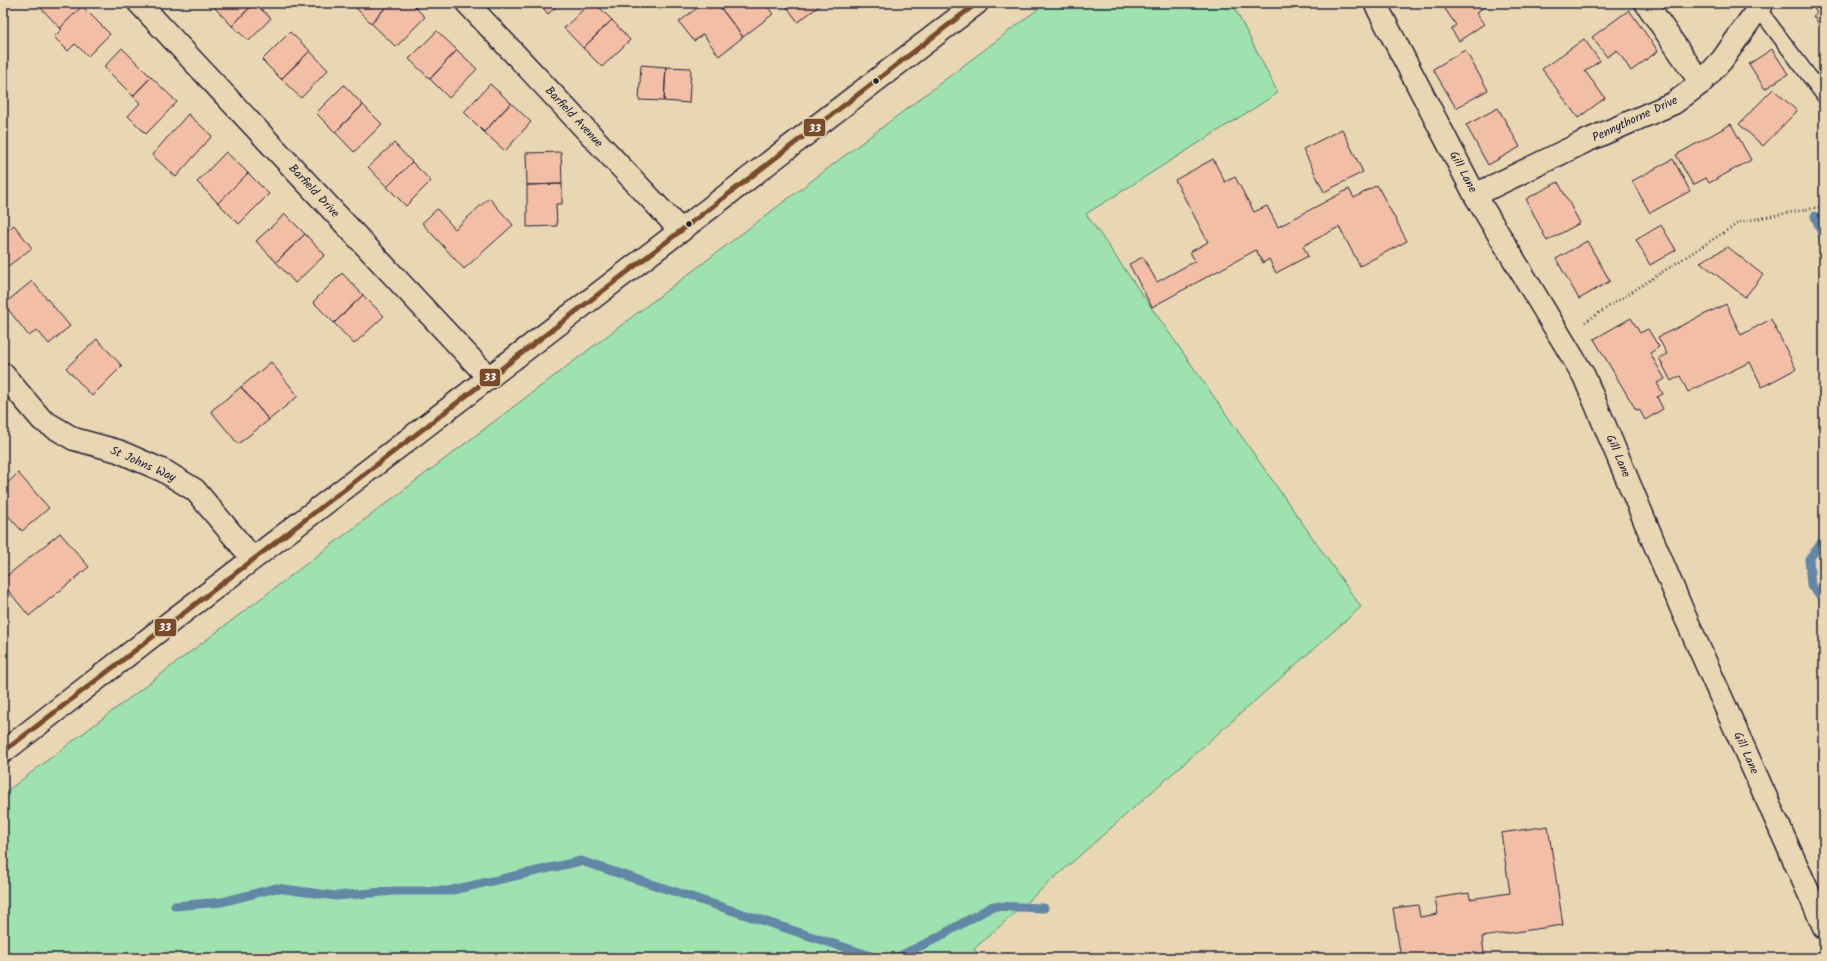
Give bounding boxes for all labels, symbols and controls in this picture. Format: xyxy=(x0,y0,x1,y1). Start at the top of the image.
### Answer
unlabelled marker xyxy=(871,76,881,86)
street label: Barfield Avenue xyxy=(540,82,608,152)
street label: Pennythorne Drive xyxy=(1589,91,1681,147)
line badge: 33 xyxy=(803,118,826,137)
text: 33 xyxy=(808,120,821,138)
street label: Gill Lane xyxy=(1444,148,1482,197)
street label: Barfield Drive xyxy=(284,160,344,223)
unlabelled marker xyxy=(684,219,694,229)
line badge: 33 xyxy=(479,368,501,387)
text: 33 xyxy=(483,369,496,387)
street label: Gill Lane xyxy=(1600,432,1636,481)
street label: St Johns Way xyxy=(107,441,179,487)
line badge: 33 xyxy=(154,618,177,637)
text: 33 xyxy=(158,619,171,637)
street label: Gill Lane xyxy=(1728,729,1764,778)

